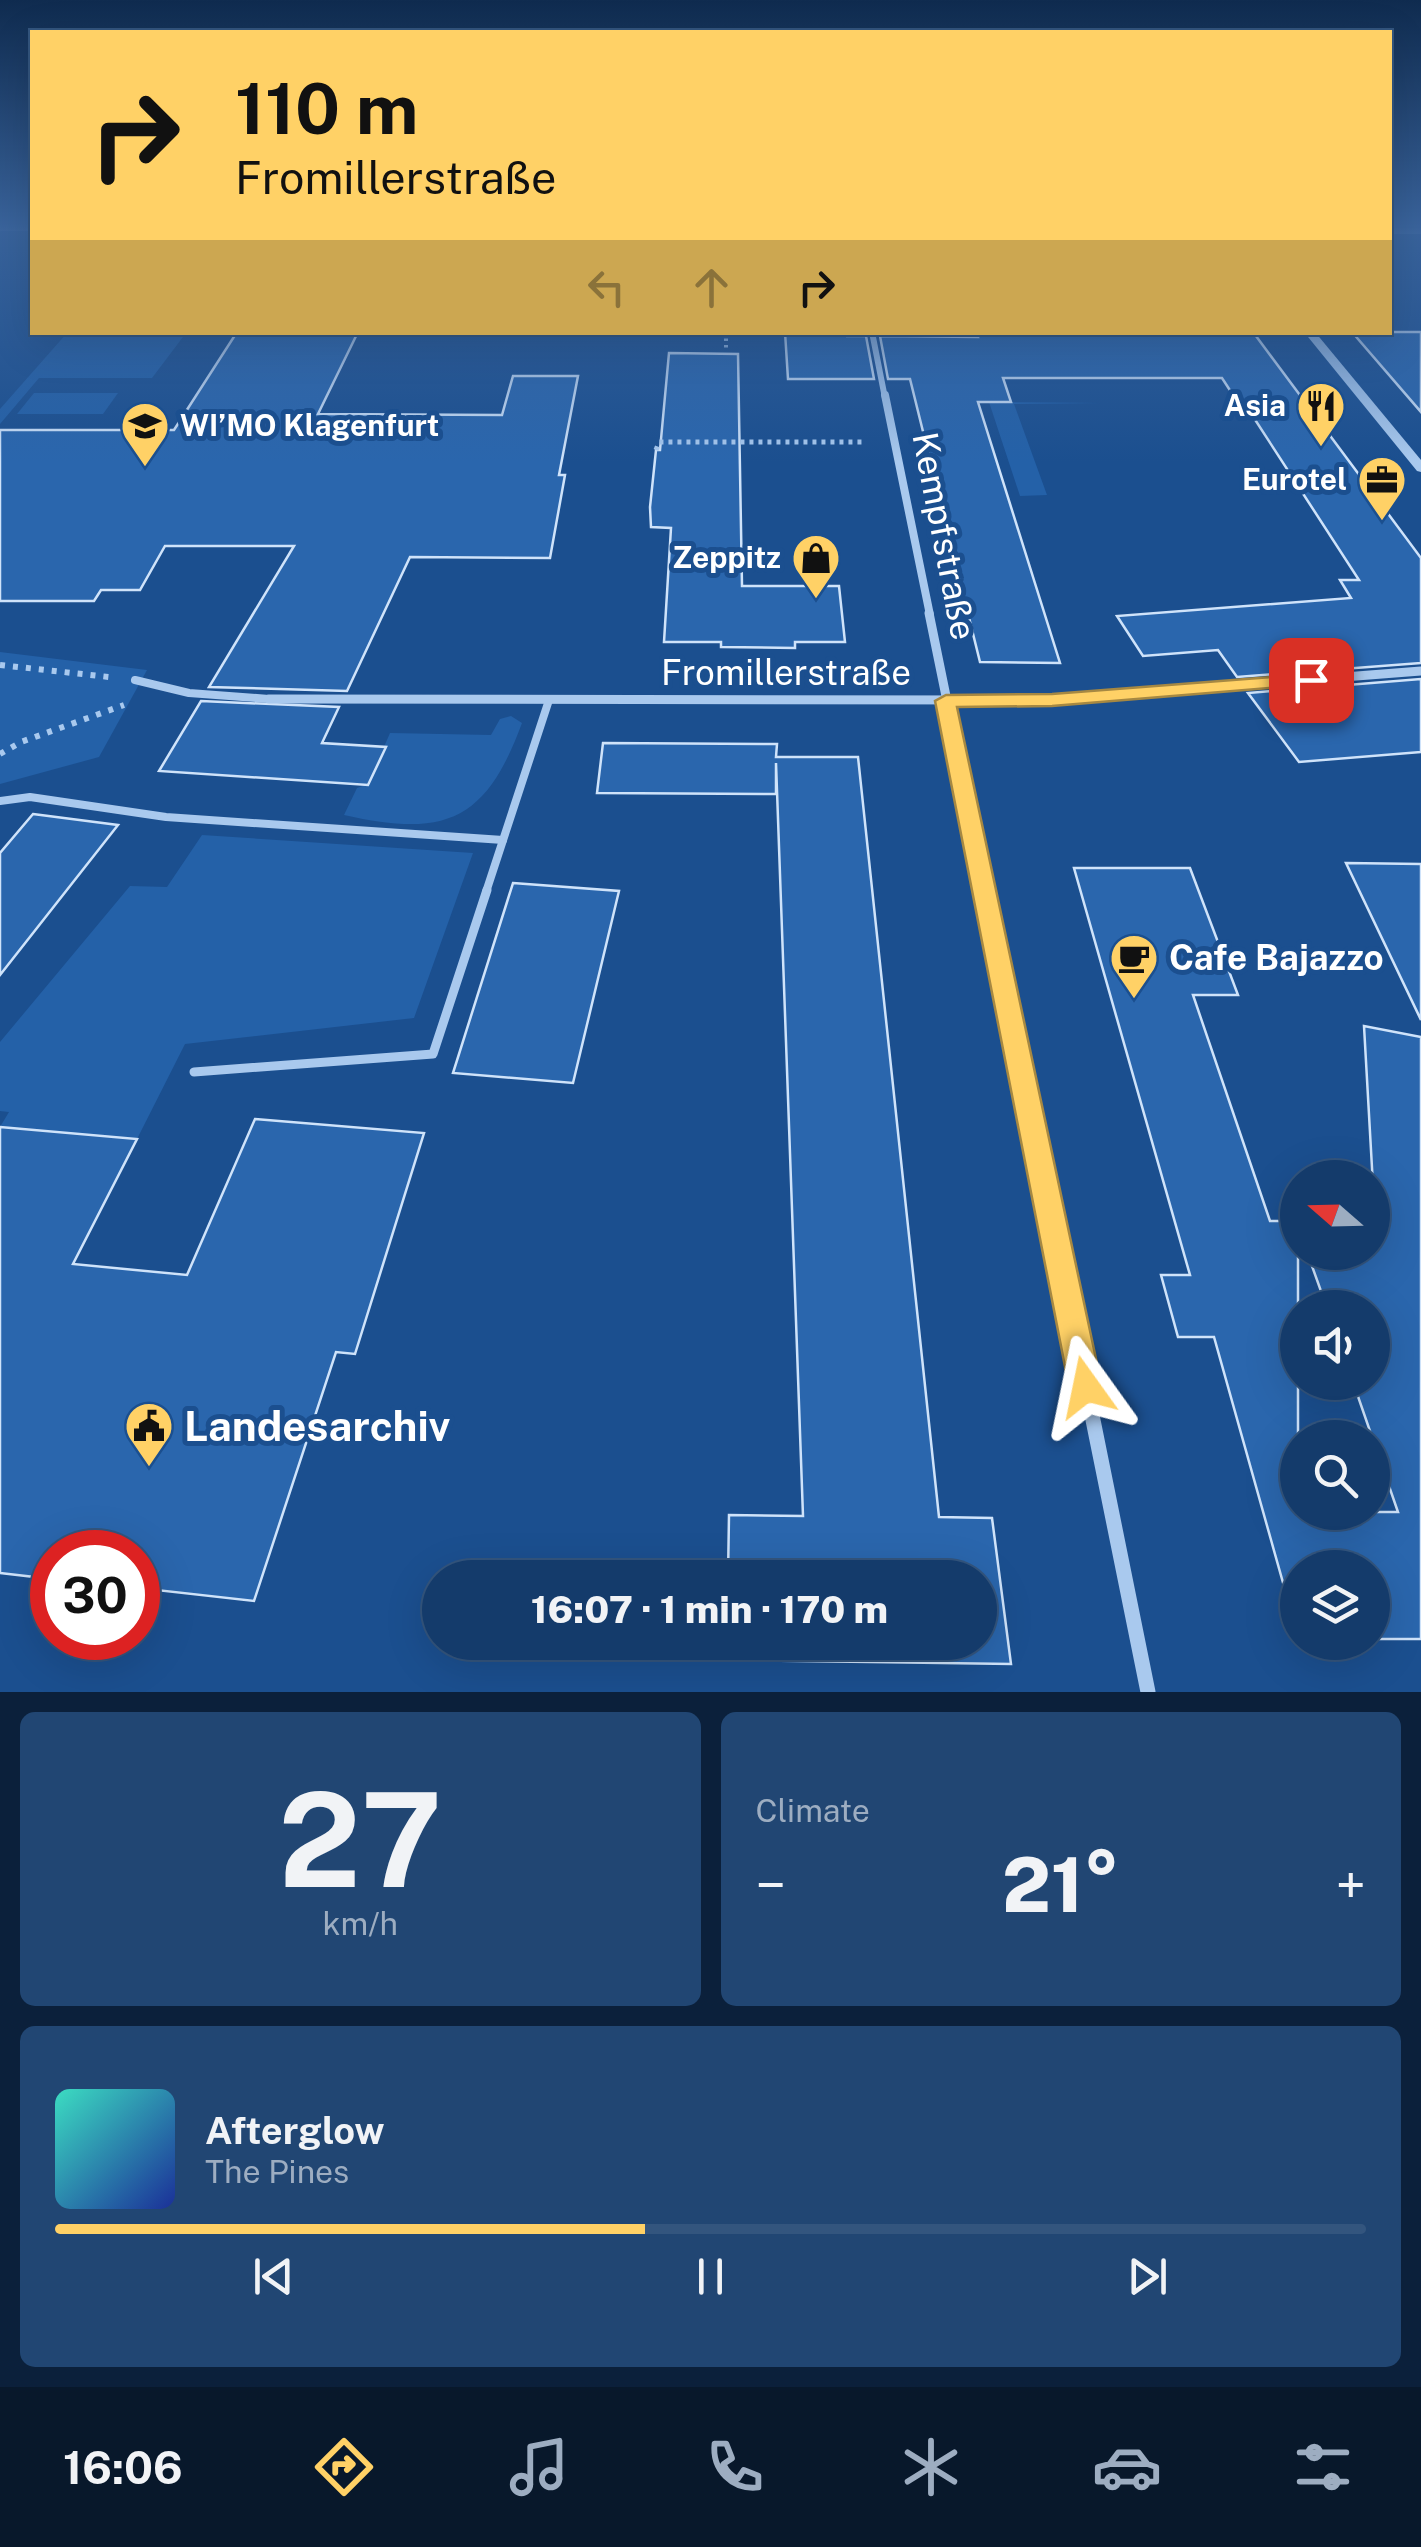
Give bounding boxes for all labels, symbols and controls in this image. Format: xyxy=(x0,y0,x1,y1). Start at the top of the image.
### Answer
text: 110 m xyxy=(235,67,419,150)
icon: right xyxy=(70,70,200,200)
text: Fromillerstraße xyxy=(235,151,557,204)
icon: left xyxy=(579,260,634,315)
icon: ahead xyxy=(684,260,739,315)
icon: right xyxy=(789,260,844,315)
restaurant icon: Asia xyxy=(1295,380,1347,448)
place label: Asia xyxy=(1224,387,1286,423)
school or university icon: WI’MO Klagenfurt xyxy=(119,400,171,468)
place label: WI’MO Klagenfurt xyxy=(180,407,439,443)
street label: Kempfstraße xyxy=(904,429,985,643)
office icon: Eurotel xyxy=(1356,454,1408,522)
place label: Eurotel xyxy=(1242,461,1347,497)
shop icon: Zeppitz xyxy=(790,532,842,600)
place label: Zeppitz xyxy=(672,539,781,575)
pin xyxy=(1269,638,1354,723)
street label: Fromillerstraße xyxy=(661,652,911,693)
icon: arrive xyxy=(1284,653,1339,708)
cafe icon: Cafe Bajazzo xyxy=(1108,932,1160,1000)
place label: Cafe Bajazzo xyxy=(1169,937,1384,978)
north arrow xyxy=(1280,1160,1390,1270)
map controls xyxy=(1280,1160,1390,1660)
button: sound xyxy=(1280,1290,1390,1400)
position arrow xyxy=(1034,1335,1138,1439)
public building icon: Landesarchiv xyxy=(123,1400,175,1468)
place label: Landesarchiv xyxy=(184,1401,451,1450)
button: search xyxy=(1280,1420,1390,1530)
speed limit sign: 30 xyxy=(30,1530,160,1660)
button: layers xyxy=(1280,1550,1390,1660)
text: 16:07 · 1 min · 170 m xyxy=(531,1587,888,1632)
text: 27 xyxy=(278,1764,442,1916)
text: Climate xyxy=(756,1792,870,1829)
text: 21° xyxy=(1002,1841,1120,1929)
text: − xyxy=(756,1853,786,1917)
text: + xyxy=(1336,1853,1366,1917)
text: km/h xyxy=(323,1905,398,1942)
text: Afterglow xyxy=(205,2108,385,2153)
text: The Pines xyxy=(205,2153,349,2190)
icon: previous xyxy=(246,2249,301,2304)
icon: pause xyxy=(683,2249,738,2304)
icon: next xyxy=(1120,2249,1175,2304)
icon: directions xyxy=(309,2432,379,2502)
icon: music xyxy=(504,2432,574,2502)
icon: phone xyxy=(700,2432,770,2502)
icon: climate xyxy=(896,2432,966,2502)
icon: car xyxy=(1092,2432,1162,2502)
icon: filters xyxy=(1288,2432,1358,2502)
text: 16:06 xyxy=(63,2441,183,2494)

